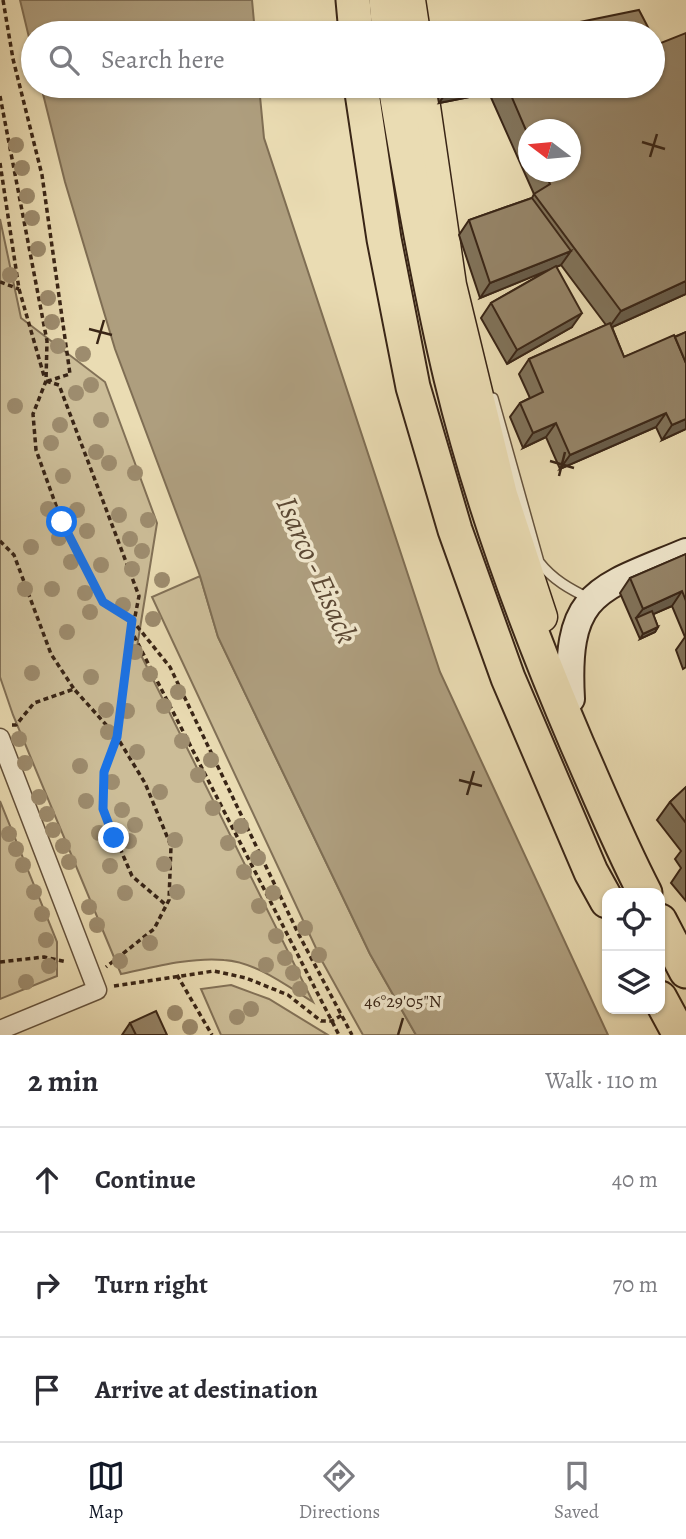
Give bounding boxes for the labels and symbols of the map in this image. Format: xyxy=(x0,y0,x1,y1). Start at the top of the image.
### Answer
north arrow xyxy=(518,119,581,182)
water label: Isarco - Eisack xyxy=(267,490,367,650)
route start xyxy=(46,506,77,537)
route end xyxy=(98,822,129,853)
text: 46°29'05"N xyxy=(364,989,442,1013)

